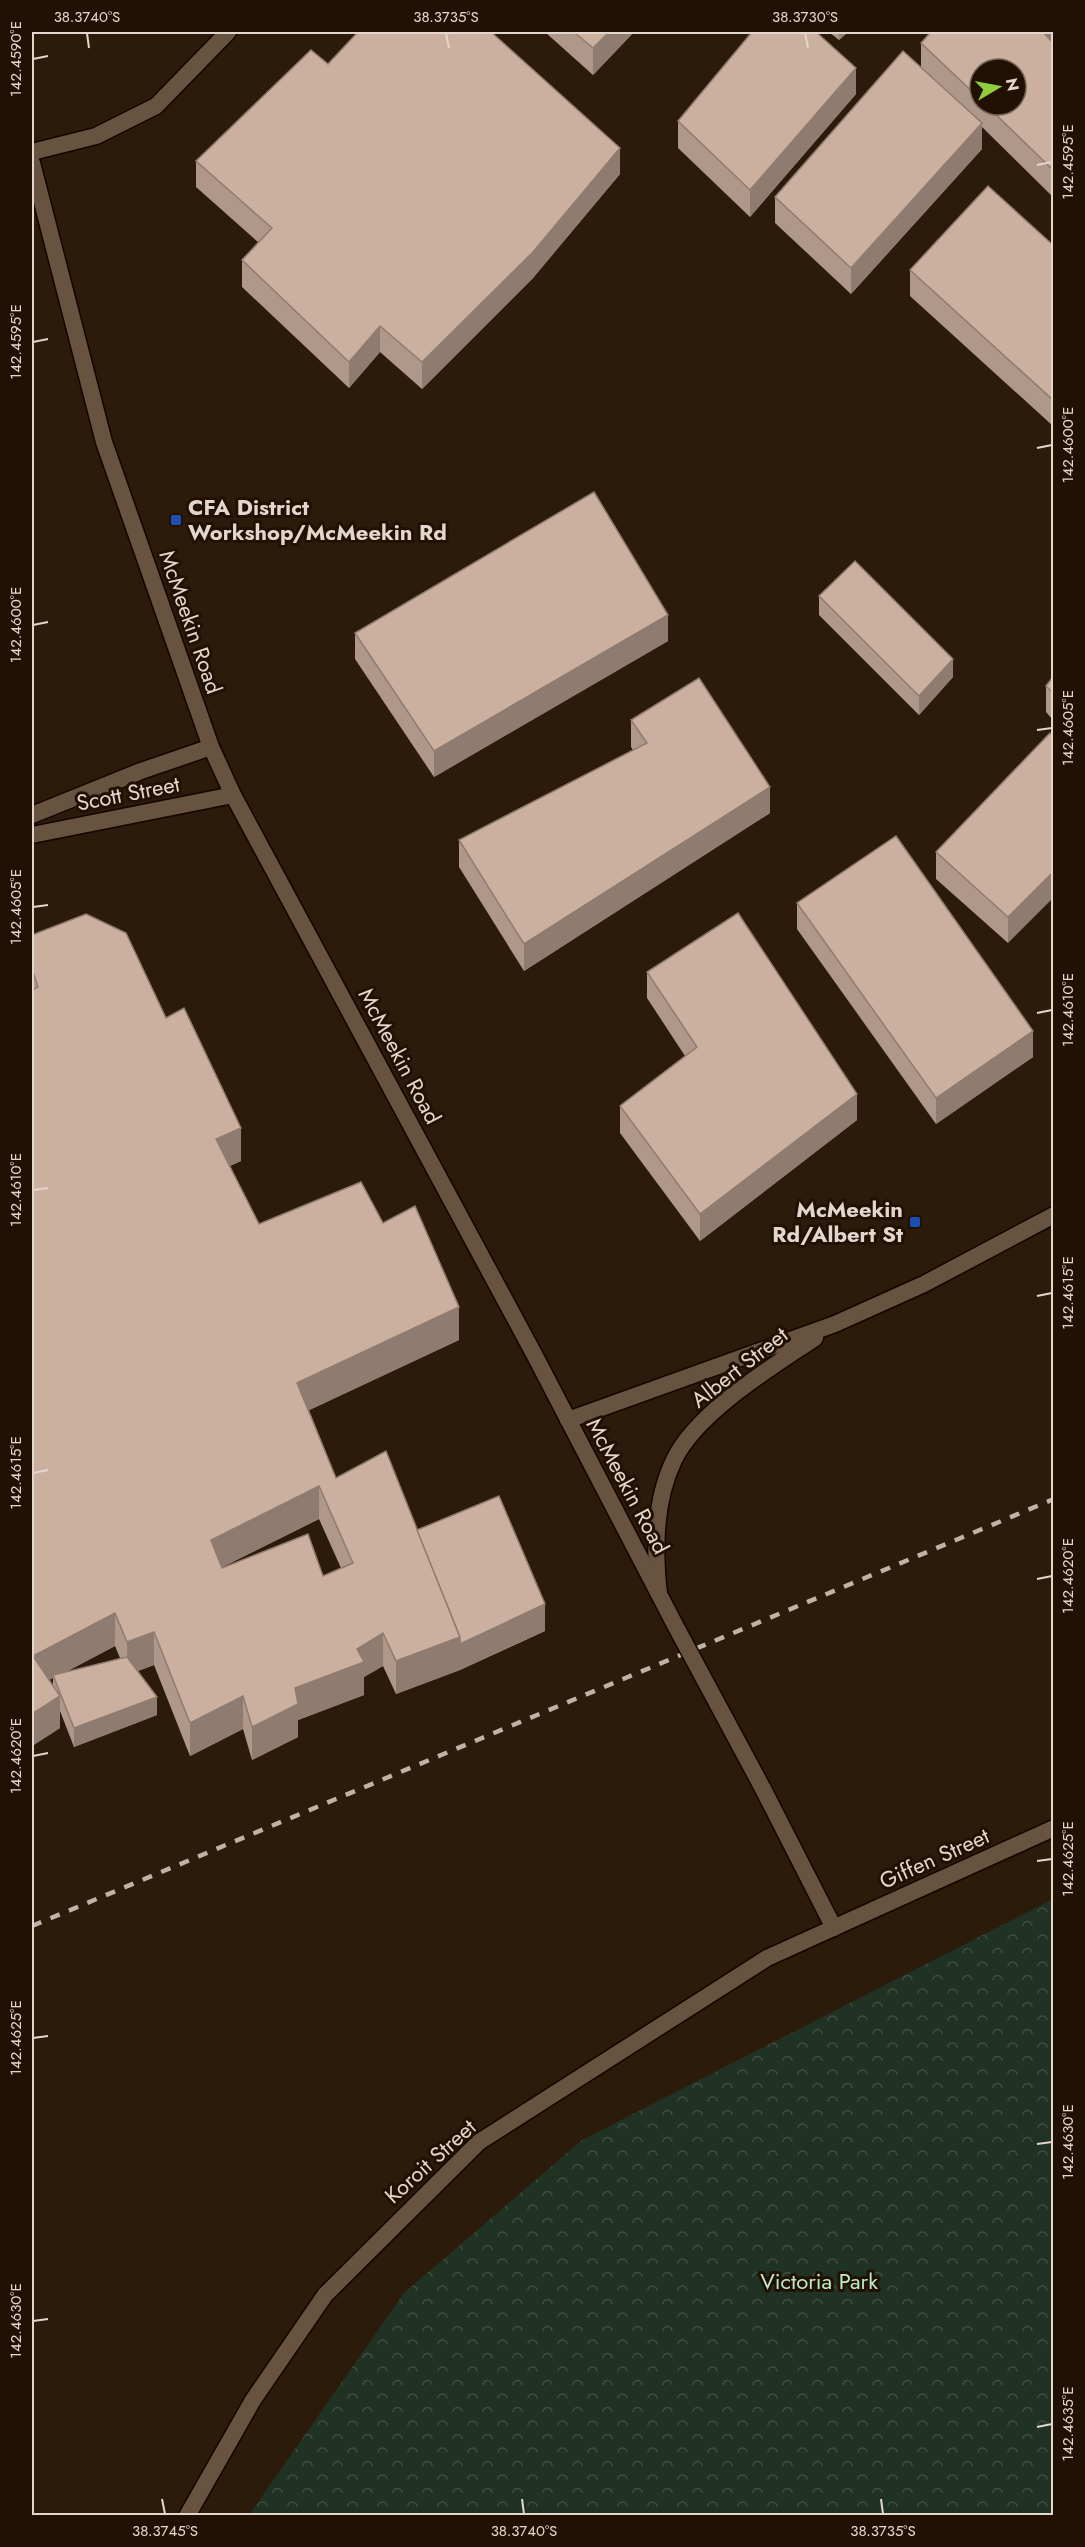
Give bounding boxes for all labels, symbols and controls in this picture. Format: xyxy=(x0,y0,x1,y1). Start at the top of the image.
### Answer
text: 38.3740°S xyxy=(54,6,120,28)
text: 38.3735°S xyxy=(413,6,479,28)
text: 38.3730°S xyxy=(772,6,838,28)
text: 142.4590°E xyxy=(5,21,27,97)
north arrow xyxy=(968,57,1028,117)
text: N xyxy=(1000,76,1025,93)
text: 142.4595°E xyxy=(1057,124,1079,200)
text: 142.4595°E xyxy=(5,304,27,380)
text: 142.4600°E xyxy=(1057,407,1079,483)
place label: CFA District Workshop/McMeekin Rd xyxy=(188,491,447,548)
marker: CFA District Workshop/McMeekin Rd xyxy=(169,513,183,527)
street label: McMeekin Road xyxy=(151,546,231,698)
text: 142.4600°E xyxy=(5,587,27,663)
text: 142.4605°E xyxy=(1057,690,1079,766)
street label: Scott Street xyxy=(74,767,183,819)
text: 142.4605°E xyxy=(5,869,27,945)
text: 142.4610°E xyxy=(1057,973,1079,1047)
street label: McMeekin Road xyxy=(351,982,449,1130)
text: 142.4610°E xyxy=(5,1153,27,1227)
place label: McMeekin Rd/Albert St xyxy=(772,1193,903,1250)
marker: McMeekin Rd/Albert St xyxy=(908,1215,922,1229)
text: 142.4615°E xyxy=(1057,1256,1079,1330)
street label: Albert Street xyxy=(684,1318,795,1415)
street label: McMeekin Road xyxy=(579,1412,677,1560)
text: 142.4615°E xyxy=(5,1436,27,1510)
text: 142.4620°E xyxy=(1057,1538,1079,1614)
text: 142.4620°E xyxy=(5,1718,27,1794)
street label: Giffen Street xyxy=(874,1819,995,1896)
text: 142.4625°E xyxy=(1057,1821,1079,1897)
text: 142.4625°E xyxy=(5,2000,27,2076)
text: 142.4630°E xyxy=(1057,2104,1079,2180)
street label: Koroit Street xyxy=(377,2111,483,2211)
park label: Victoria Park xyxy=(760,2265,878,2297)
text: 142.4630°E xyxy=(5,2283,27,2359)
text: 142.4635°E xyxy=(1057,2387,1079,2462)
text: 38.3745°S xyxy=(132,2520,198,2542)
text: 38.3740°S xyxy=(491,2520,557,2542)
text: 38.3735°S xyxy=(850,2520,916,2542)

